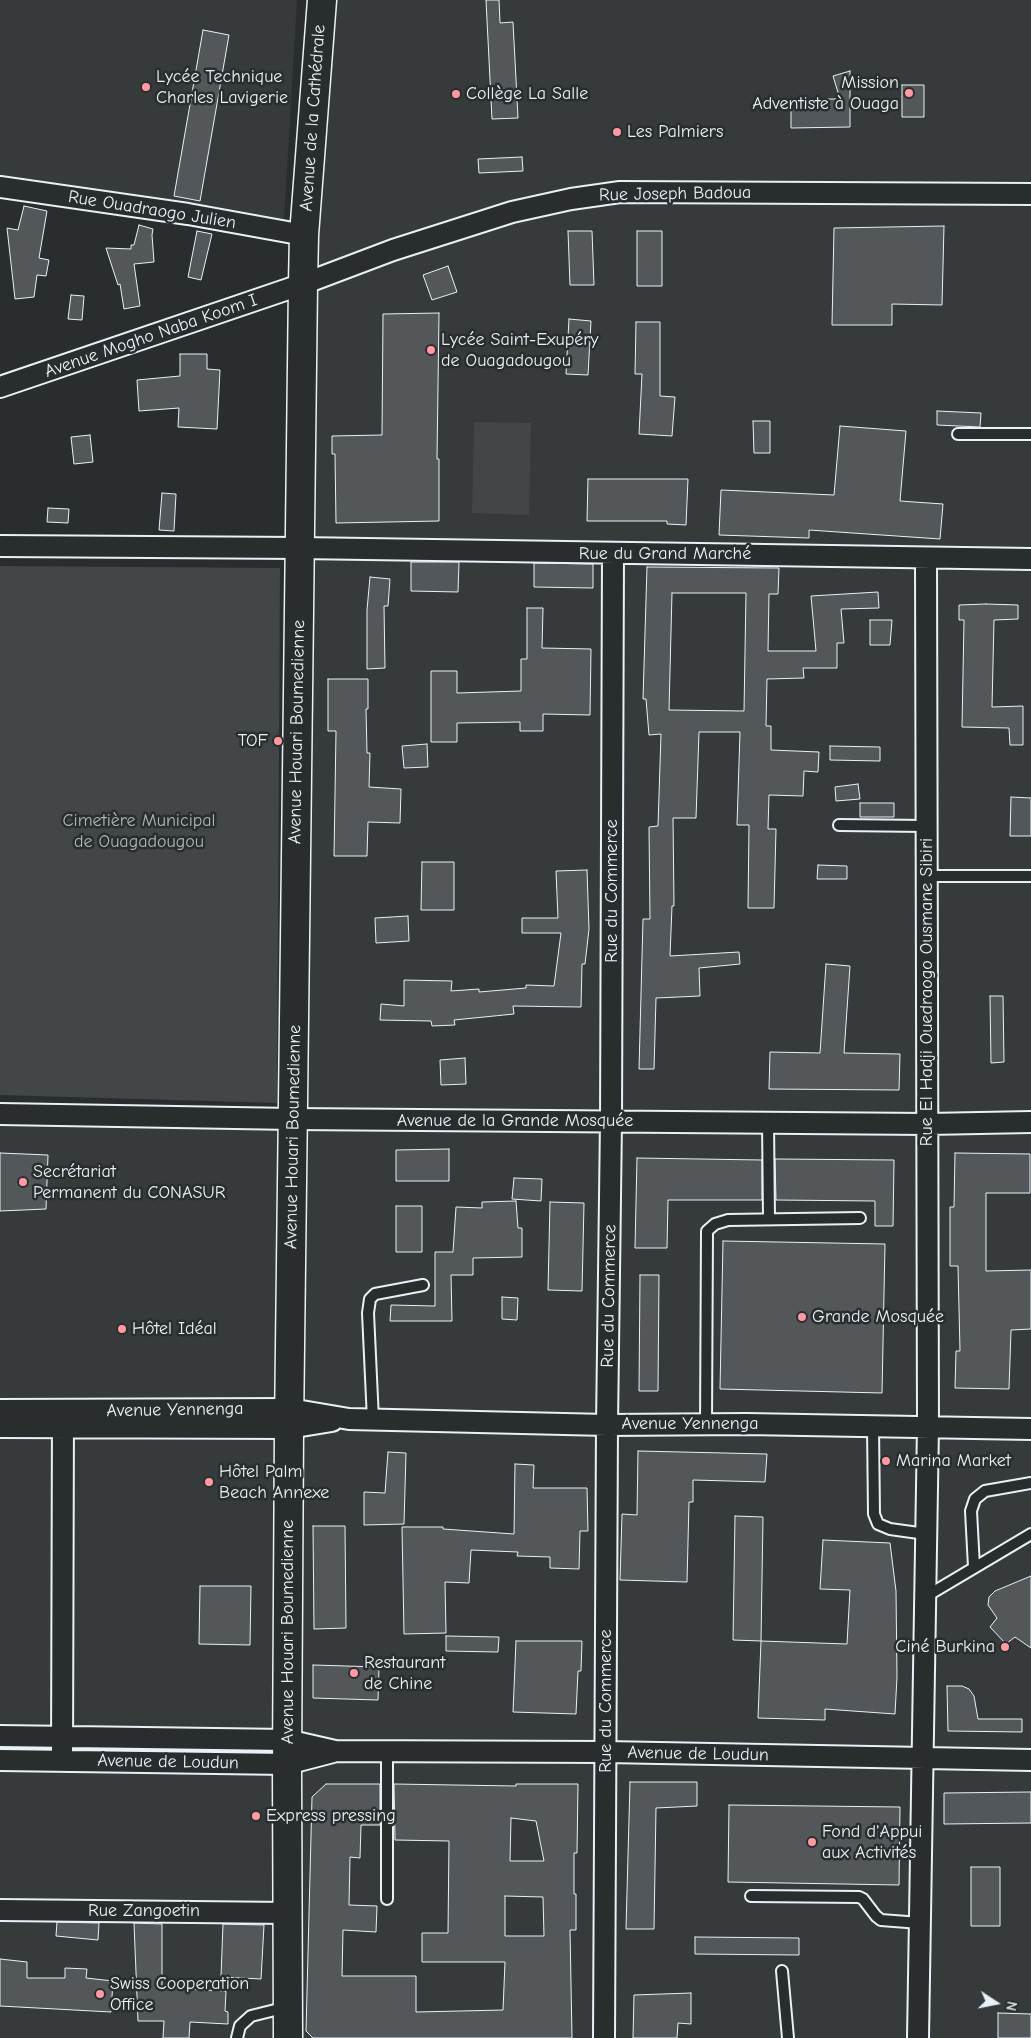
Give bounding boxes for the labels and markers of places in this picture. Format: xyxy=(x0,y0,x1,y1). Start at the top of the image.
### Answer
place label: Lycée Technique Charles Lavigerie xyxy=(156,66,288,108)
place label: Mission Adventiste à Ouaga xyxy=(752,72,899,115)
marker: Lycée Technique Charles Lavigerie xyxy=(140,81,152,93)
place label: Collège La Salle xyxy=(466,83,588,105)
marker: Mission Adventiste à Ouaga xyxy=(903,87,915,99)
marker: Collège La Salle xyxy=(450,88,462,100)
place label: Les Palmiers xyxy=(627,121,723,143)
marker: Les Palmiers xyxy=(611,126,623,138)
place label: Lycée Saint-Exupéry de Ouagadougou xyxy=(441,329,598,372)
marker: Lycée Saint-Exupéry de Ouagadougou xyxy=(425,344,437,356)
place label: TOF xyxy=(238,730,268,752)
marker: TOF xyxy=(272,735,284,747)
place label: Secrétariat Permanent du CONASUR xyxy=(33,1161,226,1204)
marker: Secrétariat Permanent du CONASUR xyxy=(17,1176,29,1188)
place label: Grande Mosquée xyxy=(812,1306,944,1328)
marker: Grande Mosquée xyxy=(796,1311,808,1323)
place label: Hôtel Idéal xyxy=(132,1318,217,1340)
marker: Hôtel Idéal xyxy=(116,1323,128,1335)
place label: Marina Market xyxy=(896,1450,1011,1472)
marker: Marina Market xyxy=(880,1455,892,1467)
place label: Hôtel Palm Beach Annexe xyxy=(219,1461,329,1504)
marker: Hôtel Palm Beach Annexe xyxy=(203,1476,215,1488)
place label: Ciné Burkina xyxy=(895,1636,995,1658)
marker: Ciné Burkina xyxy=(999,1641,1011,1653)
place label: Restaurant de Chine xyxy=(364,1652,445,1695)
marker: Restaurant de Chine xyxy=(348,1667,360,1679)
place label: Express pressing xyxy=(266,1805,396,1827)
marker: Express pressing xyxy=(250,1810,262,1822)
place label: Fond d'Appui aux Activités xyxy=(822,1821,922,1864)
marker: Fond d'Appui aux Activités xyxy=(806,1836,818,1848)
place label: Swiss Cooperation Office xyxy=(110,1973,249,2016)
marker: Swiss Cooperation Office xyxy=(94,1988,106,2000)

